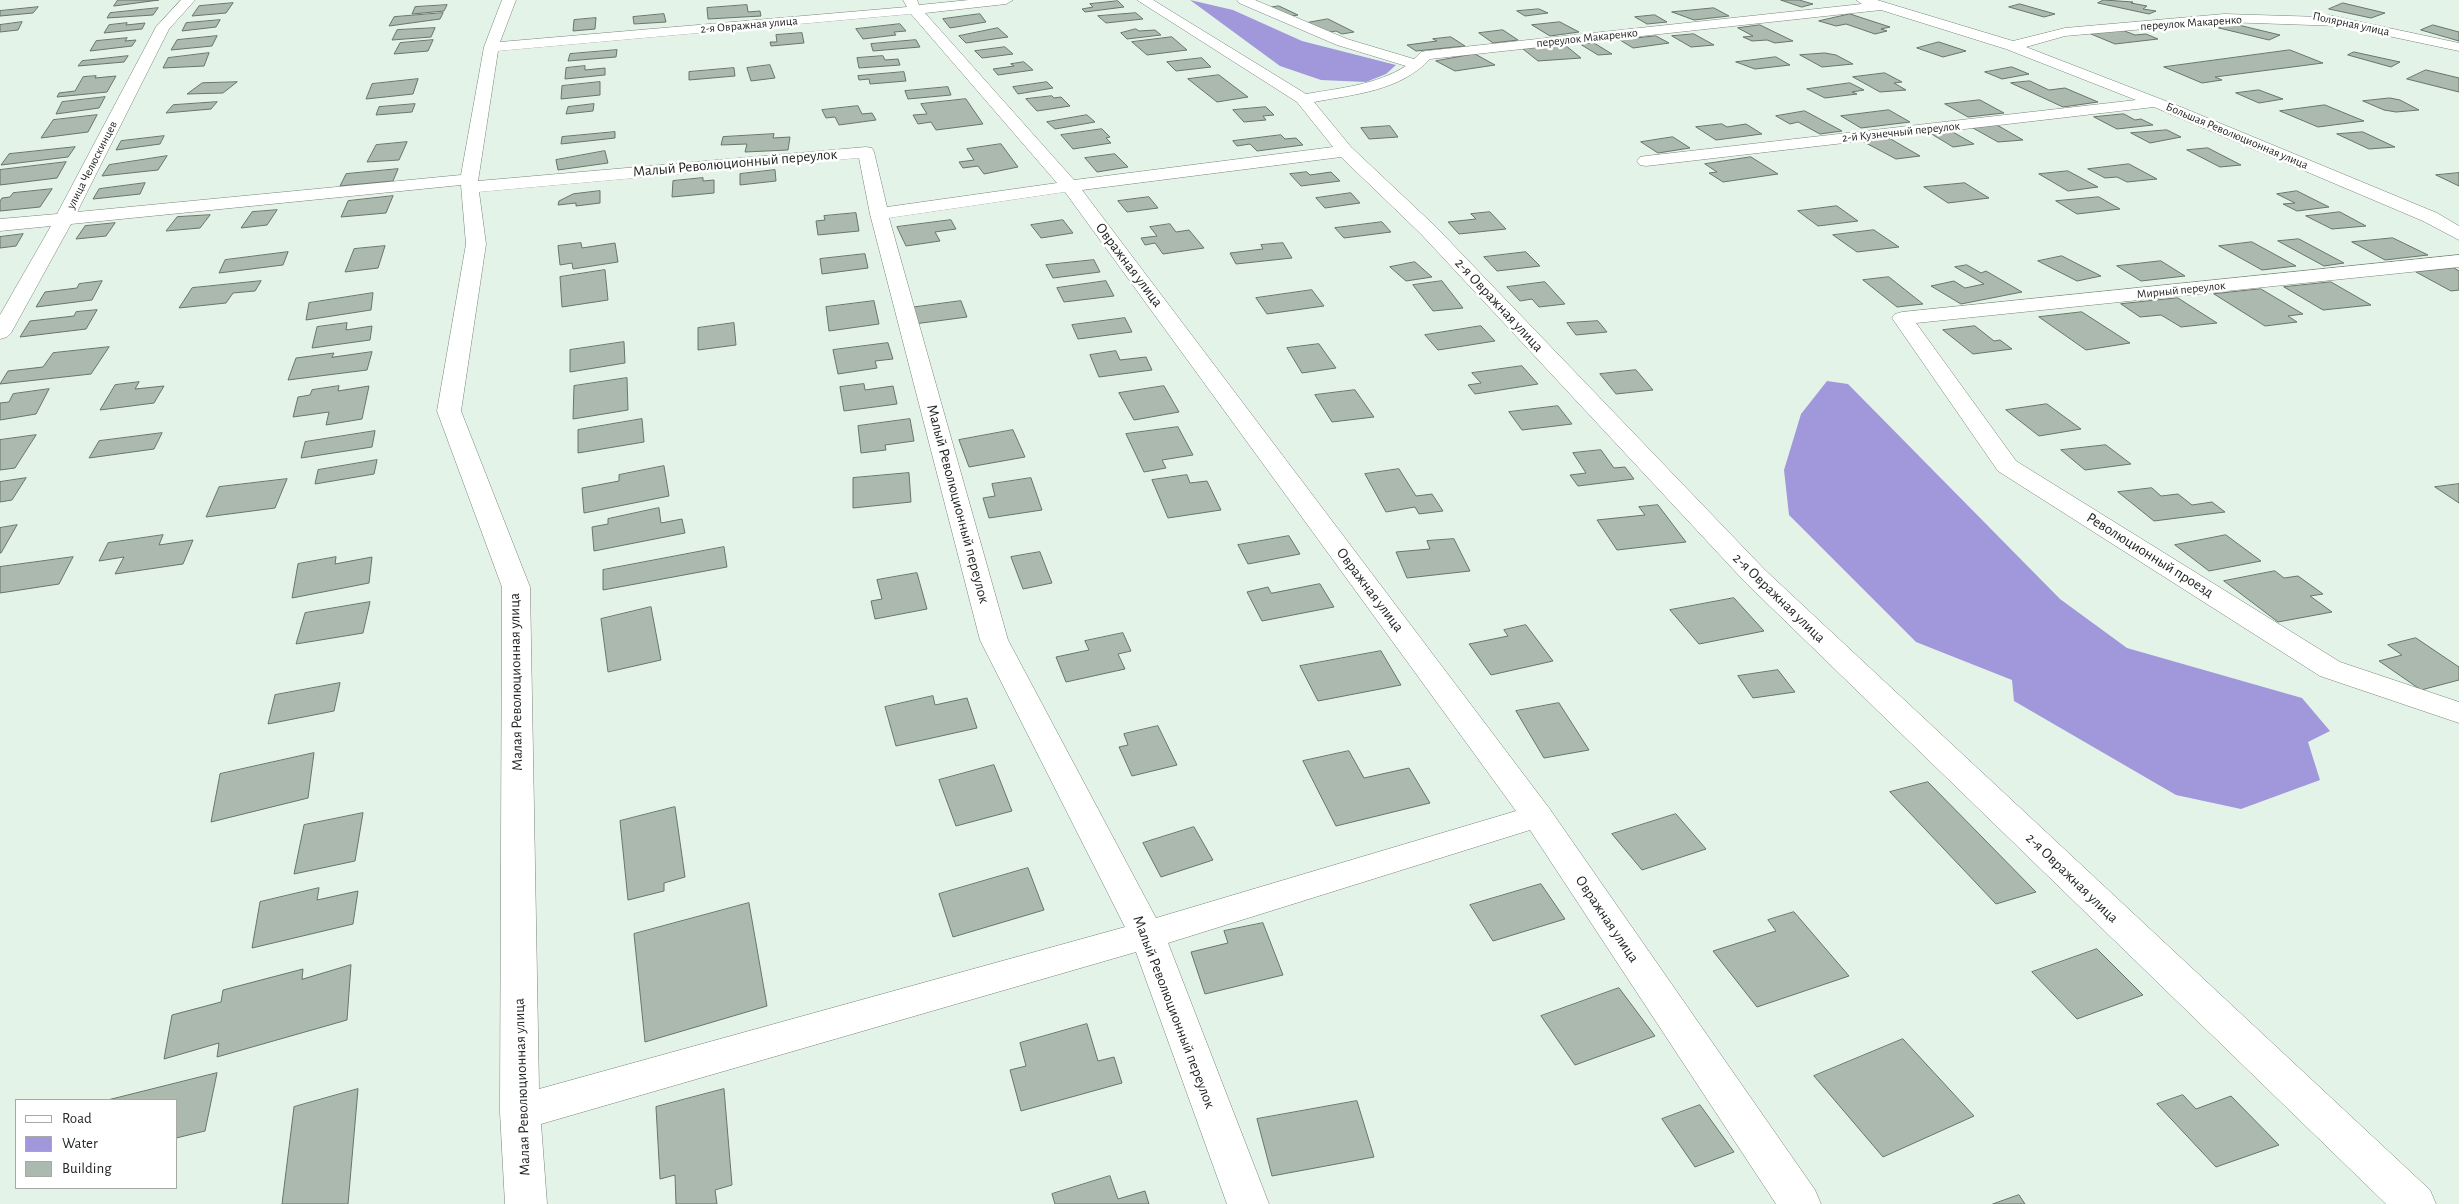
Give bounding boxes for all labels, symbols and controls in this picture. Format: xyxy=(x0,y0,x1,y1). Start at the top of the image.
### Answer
street label: Полярная улица xyxy=(2311,9,2391,39)
street label: переулок Макаренко xyxy=(2140,12,2242,34)
street label: 2-я Овражная улица xyxy=(700,14,798,36)
street label: переулок Макаренко xyxy=(1536,26,1638,50)
street label: Большая Революционная улица xyxy=(2164,99,2310,173)
street label: улица Челюскинцев xyxy=(64,119,120,211)
street label: 2-й Кузнечный переулок xyxy=(1841,119,1961,145)
street label: Малый Революционный переулок xyxy=(632,145,838,181)
street label: Овражная улица xyxy=(1091,219,1167,311)
street label: 2-я Овражная улица xyxy=(1451,254,1547,356)
street label: Мирный переулок xyxy=(2136,278,2226,302)
street label: Малый Революционный переулок xyxy=(923,403,993,605)
street label: Революционный проезд xyxy=(2083,509,2217,601)
street label: Овражная улица xyxy=(1332,544,1408,636)
street label: 2-я Овражная улица xyxy=(1729,549,1829,647)
street label: Малая Революционная улица xyxy=(505,593,527,771)
street label: 2-я Овражная улица xyxy=(2022,829,2122,927)
street label: Овражная улица xyxy=(1571,872,1643,966)
street label: Малый Революционный переулок xyxy=(1129,913,1219,1111)
street label: Малая Революционная улица xyxy=(510,998,534,1176)
legend xyxy=(15,1099,178,1189)
text: Road xyxy=(62,1111,92,1126)
text: Water xyxy=(62,1136,98,1151)
text: Building xyxy=(62,1161,112,1176)

